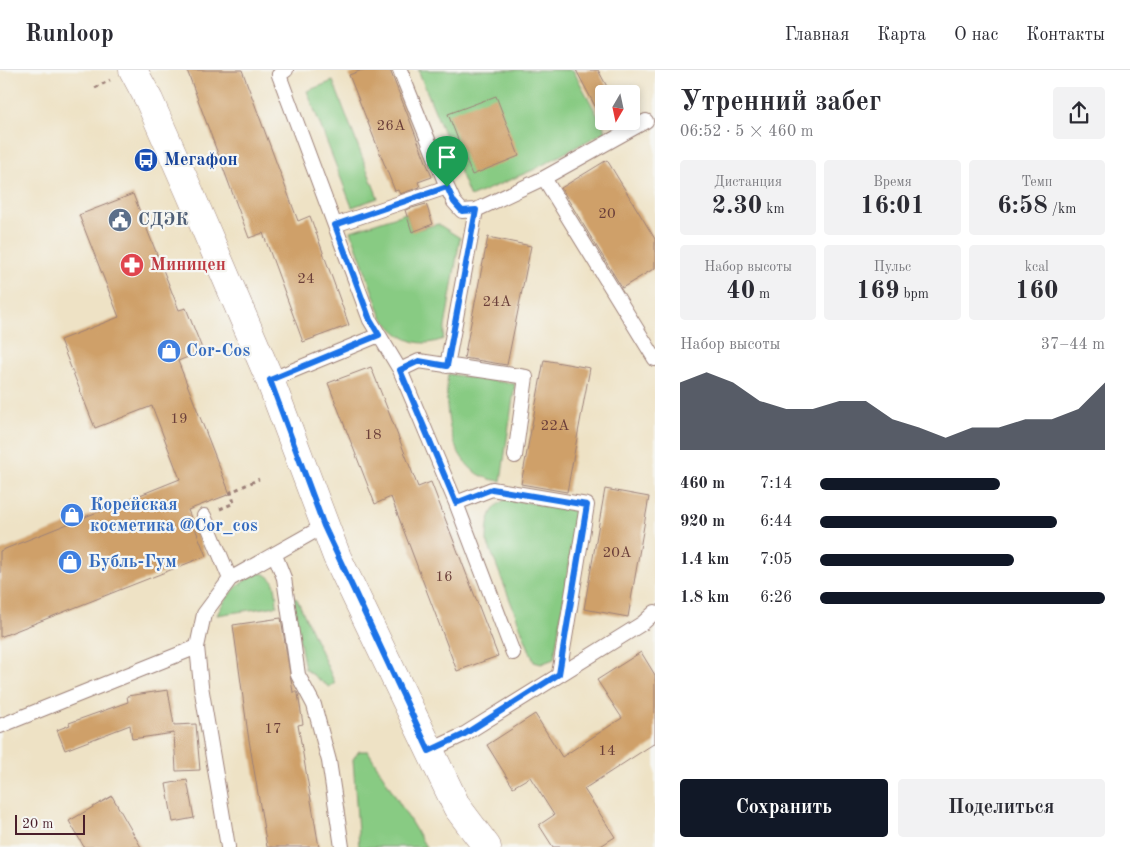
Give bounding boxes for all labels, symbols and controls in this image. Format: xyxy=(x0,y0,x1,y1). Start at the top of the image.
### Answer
text: Runloop xyxy=(25,23,114,47)
text: Главная xyxy=(785,26,849,44)
text: Карта xyxy=(877,26,926,44)
text: О нас xyxy=(954,26,998,44)
text: Контакты xyxy=(1026,26,1105,44)
north arrow xyxy=(595,85,640,130)
map controls xyxy=(595,85,640,130)
button: share xyxy=(1053,87,1105,139)
text: Утренний забег xyxy=(680,89,881,117)
house number: 26А xyxy=(377,119,406,134)
text: 06:52 · 5 × 460 m xyxy=(680,124,813,140)
pin xyxy=(426,136,468,187)
icon: arrive xyxy=(433,143,461,171)
bus stop icon: Мегафон xyxy=(133,147,159,173)
place label: Мегафон xyxy=(164,151,238,170)
text: Дистанция xyxy=(714,175,782,189)
text: Время xyxy=(873,175,912,189)
text: Темп xyxy=(1021,175,1052,189)
text: 2.30 xyxy=(712,194,762,219)
text: 16:01 xyxy=(860,194,925,219)
text: 6:58 xyxy=(997,194,1048,219)
text: km xyxy=(762,202,785,216)
text: /km xyxy=(1048,202,1076,216)
public building icon: СДЭК xyxy=(107,207,133,233)
house number: 20 xyxy=(598,207,616,222)
place label: СДЭК xyxy=(138,211,188,229)
pharmacy icon: Миницен xyxy=(119,252,145,278)
place label: Миницен xyxy=(150,256,226,274)
text: Набор высоты xyxy=(704,260,792,274)
text: Пульс xyxy=(874,260,911,274)
text: kcal xyxy=(1025,260,1049,274)
house number: 24 xyxy=(297,272,315,287)
text: 40 xyxy=(726,279,755,304)
text: 169 xyxy=(856,279,900,304)
text: 160 xyxy=(1015,279,1059,304)
text: m xyxy=(755,287,770,301)
text: bpm xyxy=(900,287,929,301)
house number: 24А xyxy=(483,295,512,310)
text: Набор высоты xyxy=(680,337,780,353)
text: 37–44 m xyxy=(1041,337,1105,353)
shop icon: Cor-Cos xyxy=(156,338,182,364)
place label: Cor-Cos xyxy=(186,342,250,360)
house number: 19 xyxy=(170,412,188,427)
house number: 22А xyxy=(541,419,570,434)
house number: 18 xyxy=(364,428,382,443)
text: 460 m xyxy=(680,476,725,492)
text: 7:14 xyxy=(760,476,792,492)
place label: Корейская косметика @Cor_cos xyxy=(90,496,258,535)
shop icon: Корейская косметика @Cor_cos xyxy=(59,502,85,528)
text: 920 m xyxy=(680,514,725,530)
text: 6:44 xyxy=(760,514,792,530)
house number: 20А xyxy=(603,546,632,561)
shop icon: Бубль-Гум xyxy=(57,549,83,575)
text: 1.4 km xyxy=(680,552,729,568)
text: 7:05 xyxy=(760,552,792,568)
place label: Бубль-Гум xyxy=(88,553,177,571)
house number: 16 xyxy=(435,570,453,585)
text: 1.8 km xyxy=(680,590,729,606)
text: 6:26 xyxy=(760,590,792,606)
house number: 17 xyxy=(264,722,282,737)
house number: 14 xyxy=(598,744,616,759)
button: Сохранить xyxy=(680,779,888,837)
button: Поделиться xyxy=(898,779,1105,837)
scale bar xyxy=(15,812,85,835)
text: 20 m xyxy=(22,817,53,831)

